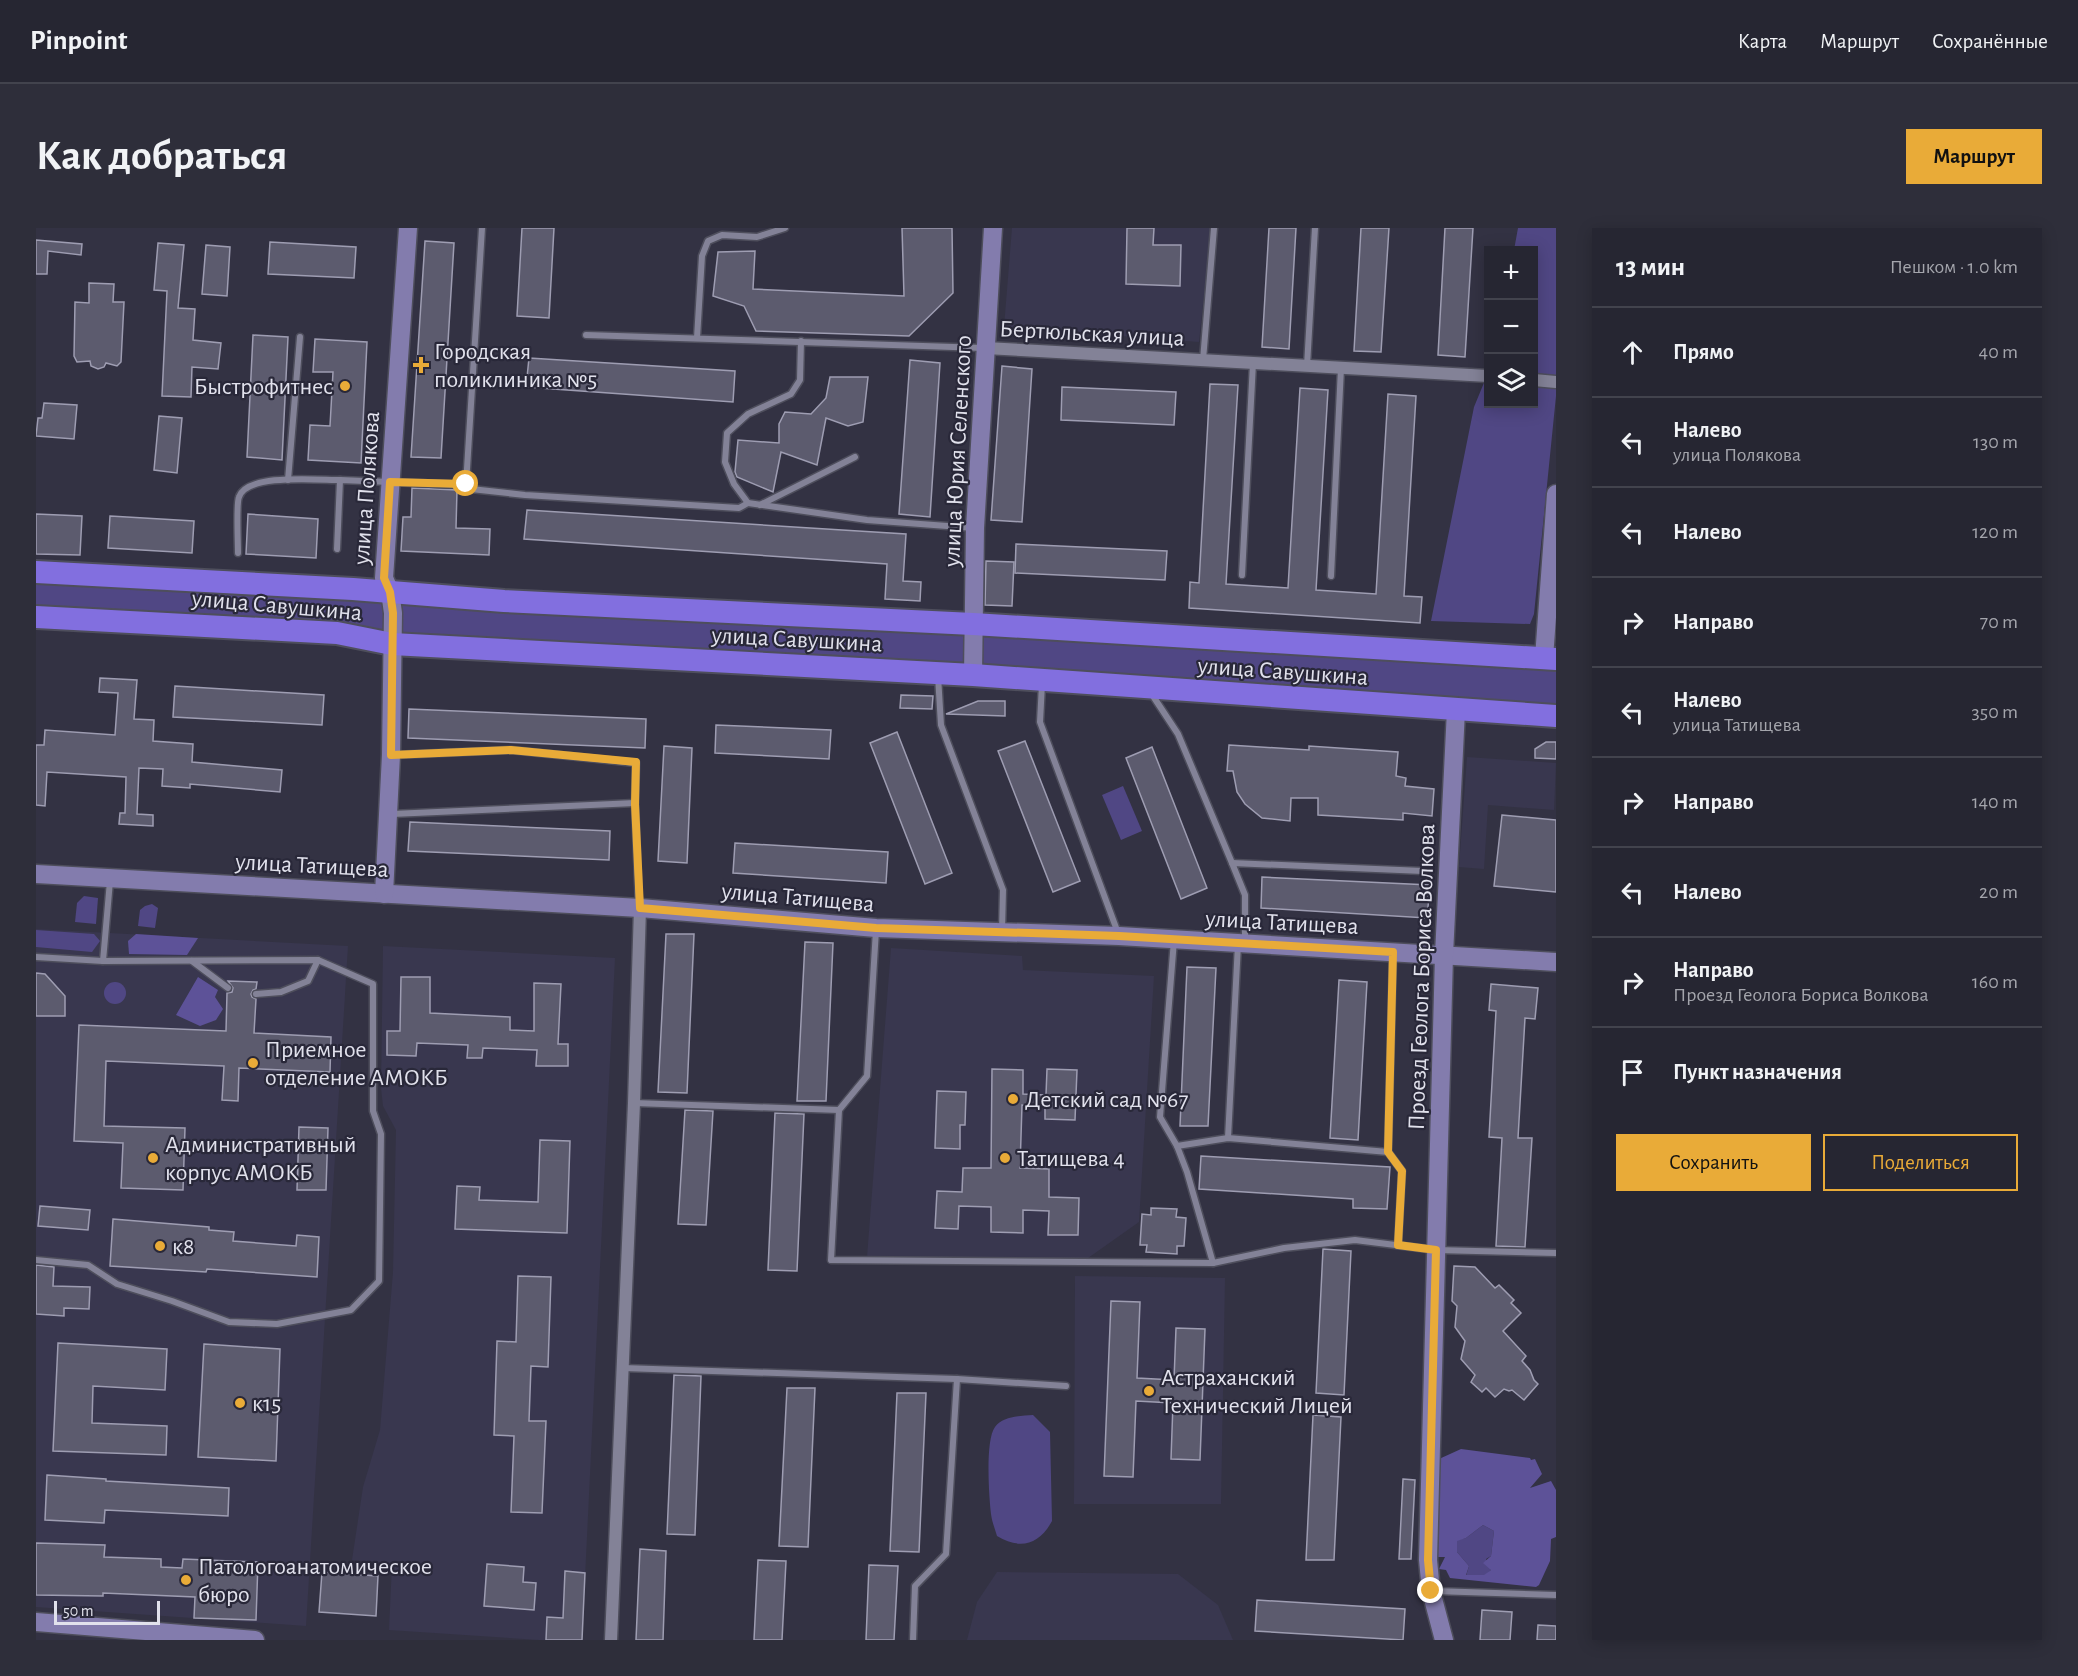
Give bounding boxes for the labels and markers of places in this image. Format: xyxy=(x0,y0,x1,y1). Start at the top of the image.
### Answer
place label: Городская поликлиника №5 xyxy=(434,340,597,392)
marker: Городская поликлиника №5 xyxy=(412,356,430,374)
place label: Быстрофитнес xyxy=(194,375,333,399)
marker: Быстрофитнес xyxy=(338,379,352,393)
place label: Приемное отделение АМОКБ xyxy=(265,1038,448,1090)
marker: Приемное отделение АМОКБ xyxy=(246,1056,260,1070)
place label: Детский сад №67 xyxy=(1025,1088,1188,1112)
marker: Детский сад №67 xyxy=(1006,1092,1020,1106)
place label: Административный корпус АМОКБ xyxy=(165,1133,356,1185)
place label: Татищева 4 xyxy=(1017,1147,1125,1171)
marker: Административный корпус АМОКБ xyxy=(146,1151,160,1165)
marker: Татищева 4 xyxy=(998,1151,1012,1165)
place label: к8 xyxy=(172,1235,194,1259)
marker: к8 xyxy=(153,1239,167,1253)
place label: Астраханский Технический Лицей xyxy=(1161,1366,1353,1418)
marker: Астраханский Технический Лицей xyxy=(1142,1384,1156,1398)
place label: к15 xyxy=(252,1392,281,1416)
marker: к15 xyxy=(233,1396,247,1410)
place label: Патологоанатомическое бюро xyxy=(198,1555,432,1607)
marker: Патологоанатомическое бюро xyxy=(179,1573,193,1587)

